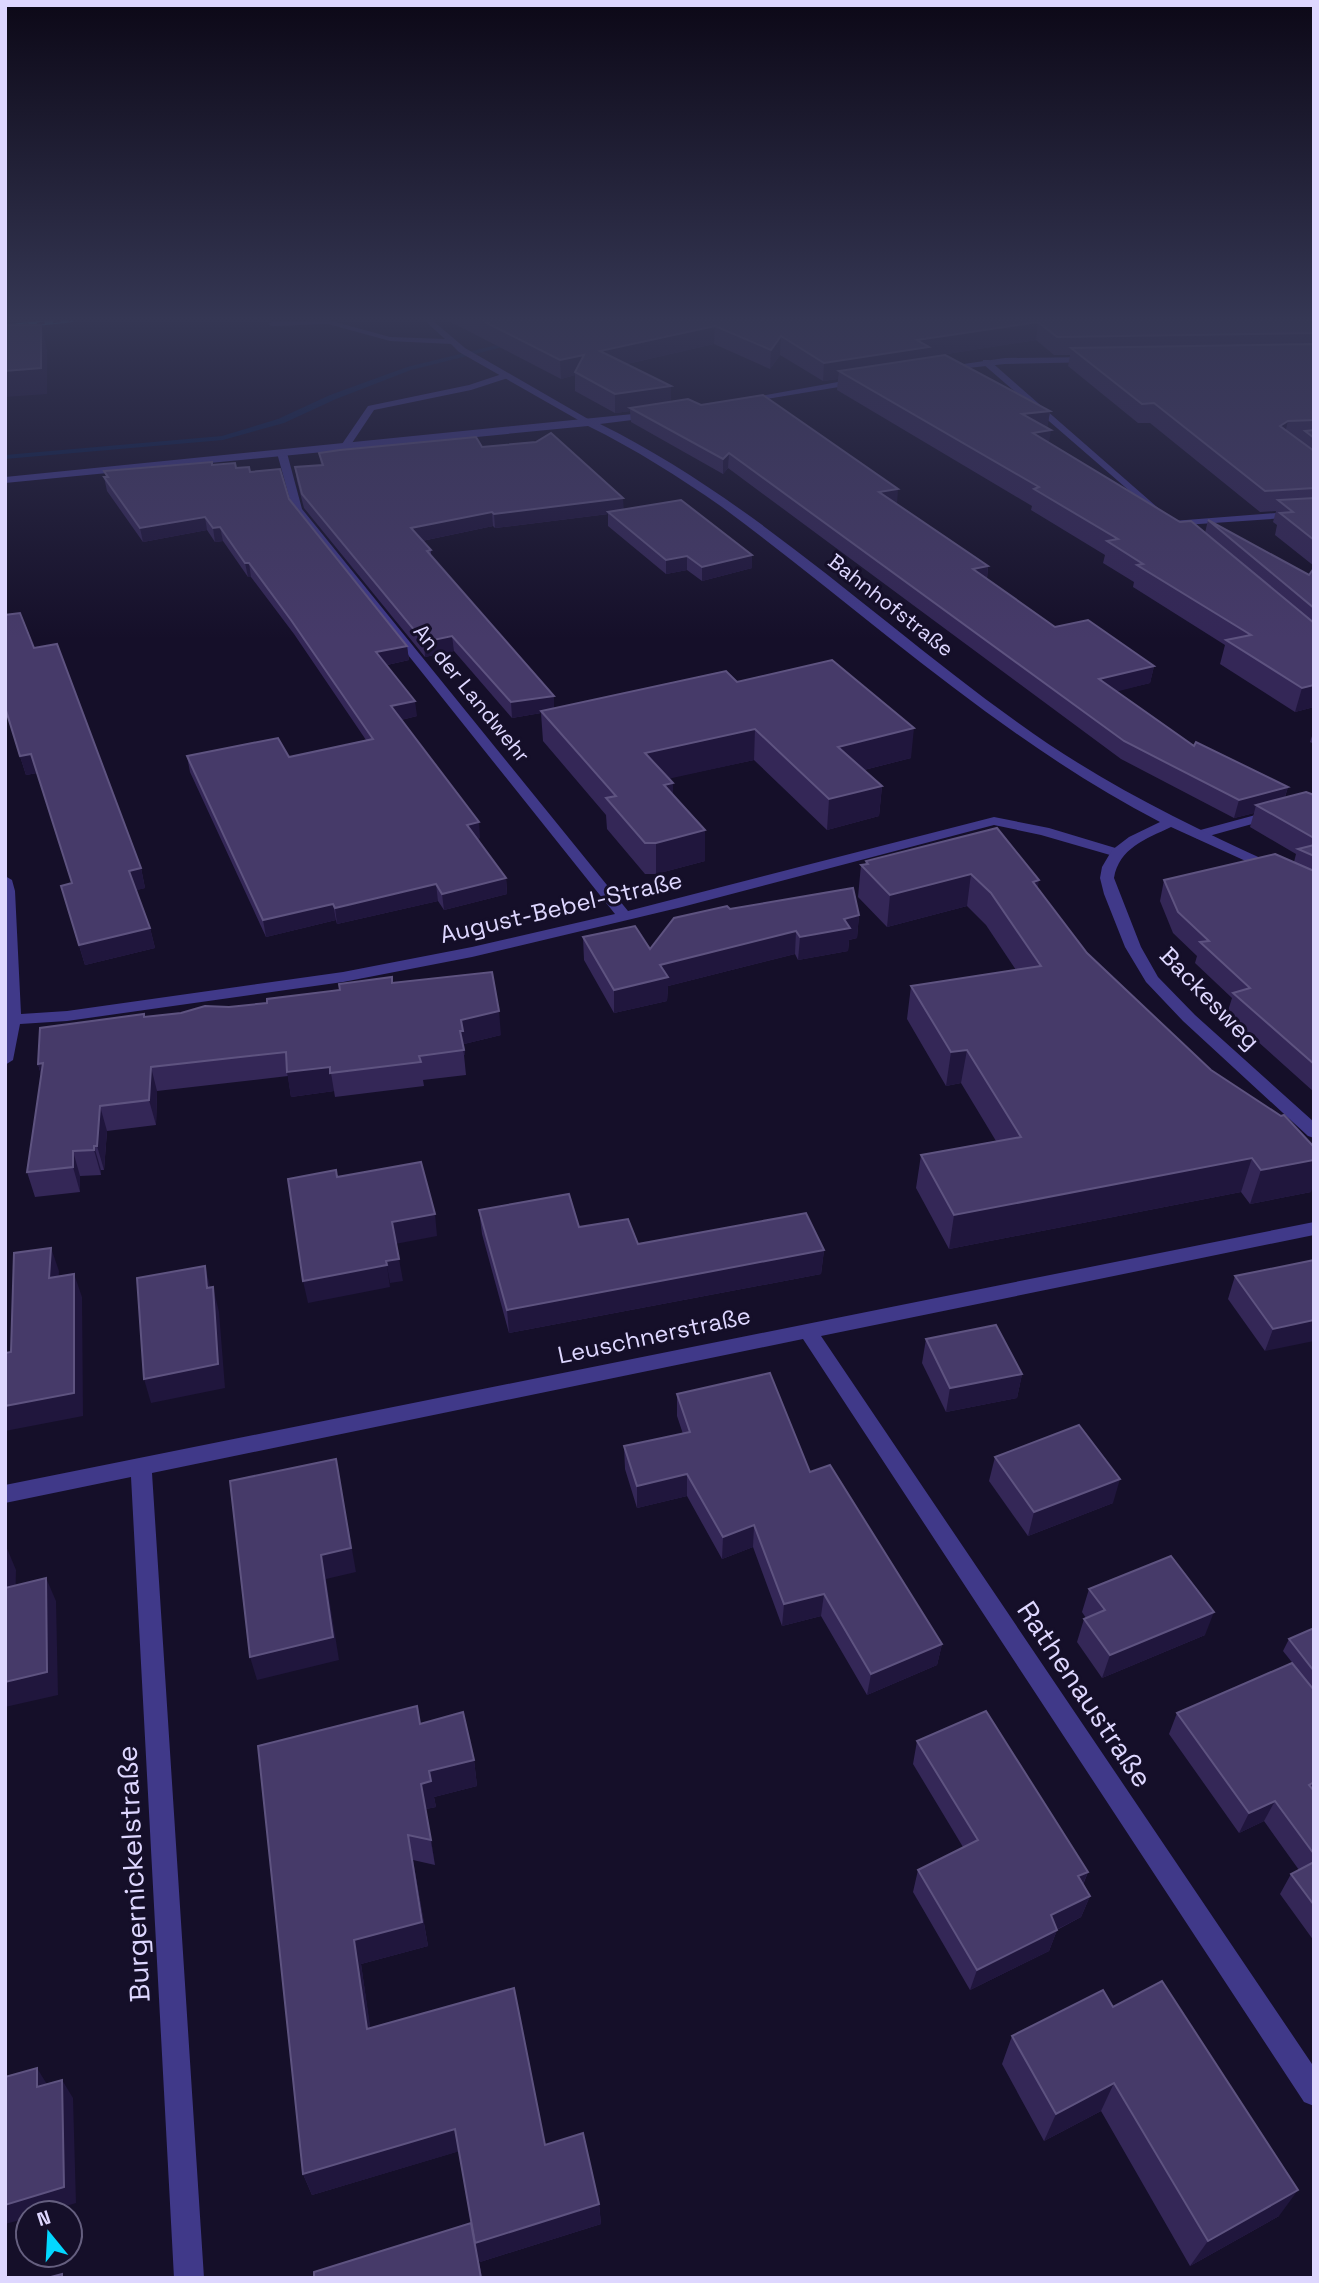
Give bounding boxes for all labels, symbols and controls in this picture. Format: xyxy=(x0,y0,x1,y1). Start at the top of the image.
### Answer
street label: Bahnhofstraße xyxy=(823,548,959,662)
street label: An der Landwehr xyxy=(408,618,536,768)
street label: August-Bebel-Straße xyxy=(437,864,685,950)
street label: Backesweg xyxy=(1153,940,1267,1056)
street label: Leuschnerstraße xyxy=(555,1299,753,1371)
street label: Rathenaustraße xyxy=(1009,1594,1161,1794)
street label: Burgernickelstraße xyxy=(108,1745,158,2003)
north arrow xyxy=(14,2199,84,2269)
text: N xyxy=(34,2204,54,2232)

